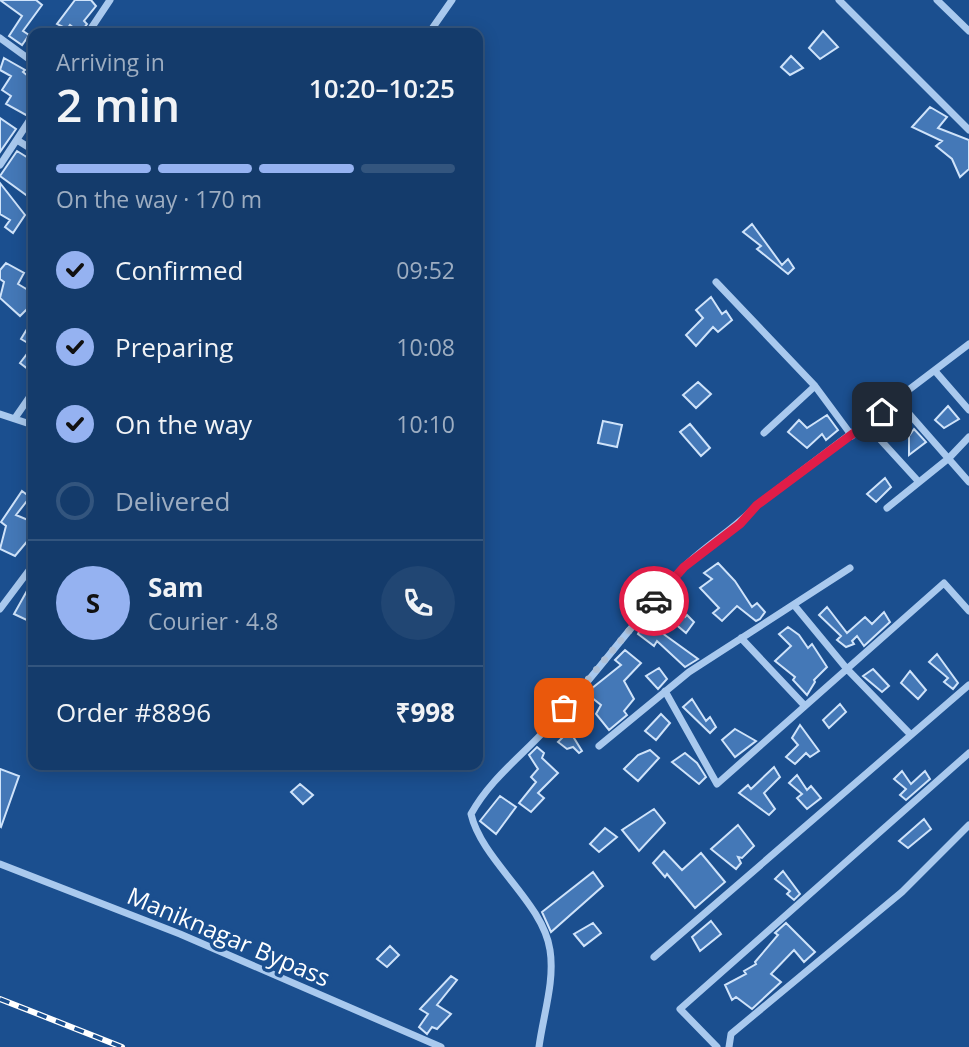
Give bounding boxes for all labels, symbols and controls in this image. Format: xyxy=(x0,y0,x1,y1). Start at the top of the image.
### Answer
text: Arriving in xyxy=(56,46,165,78)
text: 10:20–10:25 xyxy=(309,70,455,106)
text: 2 min xyxy=(56,73,180,135)
text: On the way · 170 m xyxy=(56,183,262,215)
icon: check xyxy=(56,251,94,289)
text: Confirmed xyxy=(115,252,243,288)
text: 09:52 xyxy=(396,254,455,286)
icon: check xyxy=(56,328,94,366)
text: Preparing xyxy=(115,329,233,365)
text: 10:08 xyxy=(396,331,455,363)
pin xyxy=(852,382,912,442)
icon: home xyxy=(863,393,901,431)
icon: check xyxy=(56,405,94,443)
text: On the way xyxy=(115,406,252,442)
text: 10:10 xyxy=(396,408,455,440)
text: Delivered xyxy=(115,483,230,519)
button: phone xyxy=(381,566,455,640)
courier xyxy=(619,566,689,636)
text: Sam xyxy=(148,569,204,605)
icon: car xyxy=(635,582,673,620)
text: S xyxy=(86,585,100,621)
text: Courier · 4.8 xyxy=(148,605,278,637)
pin xyxy=(534,678,594,738)
icon: bag xyxy=(545,689,583,727)
text: Order #8896 xyxy=(56,694,211,730)
text: ₹998 xyxy=(396,694,455,730)
street label: Maniknagar Bypass xyxy=(123,878,335,994)

